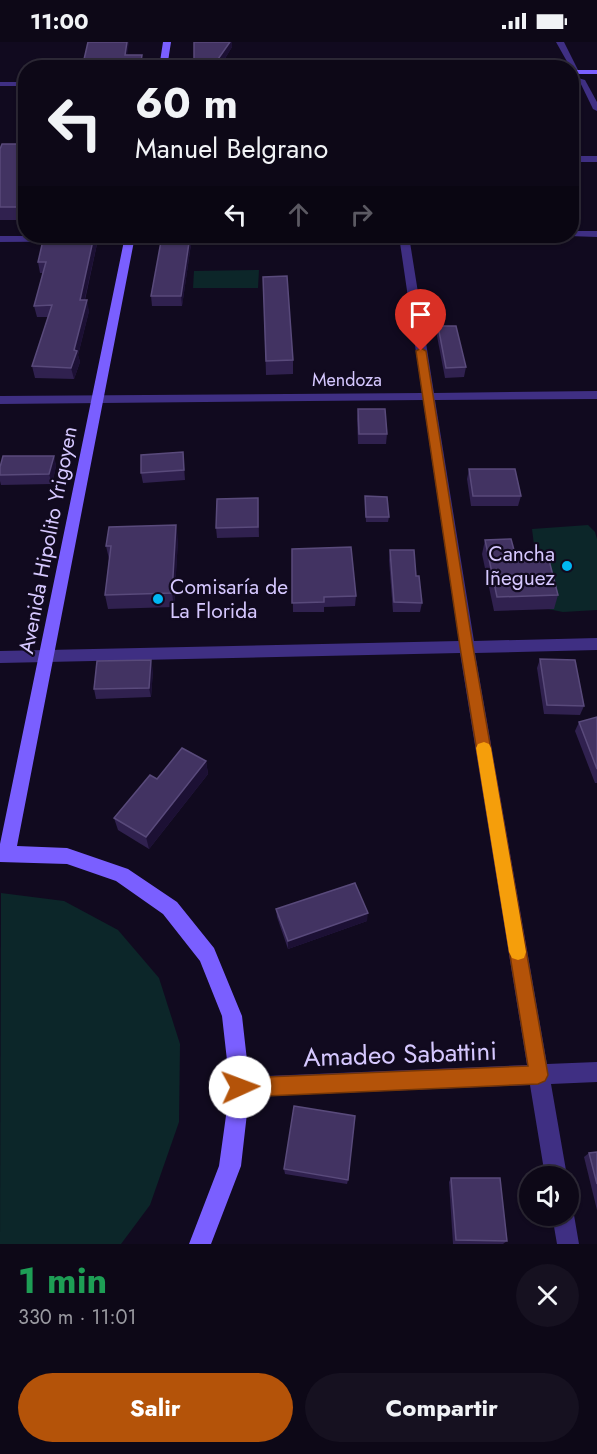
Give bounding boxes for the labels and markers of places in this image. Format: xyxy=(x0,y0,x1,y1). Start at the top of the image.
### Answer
pin xyxy=(395,289,446,351)
place label: Cancha Iñeguez xyxy=(485,539,555,593)
marker: Cancha Iñeguez xyxy=(560,559,574,573)
place label: Comisaría de La Florida xyxy=(170,572,288,626)
marker: Comisaría de La Florida xyxy=(151,592,165,606)

